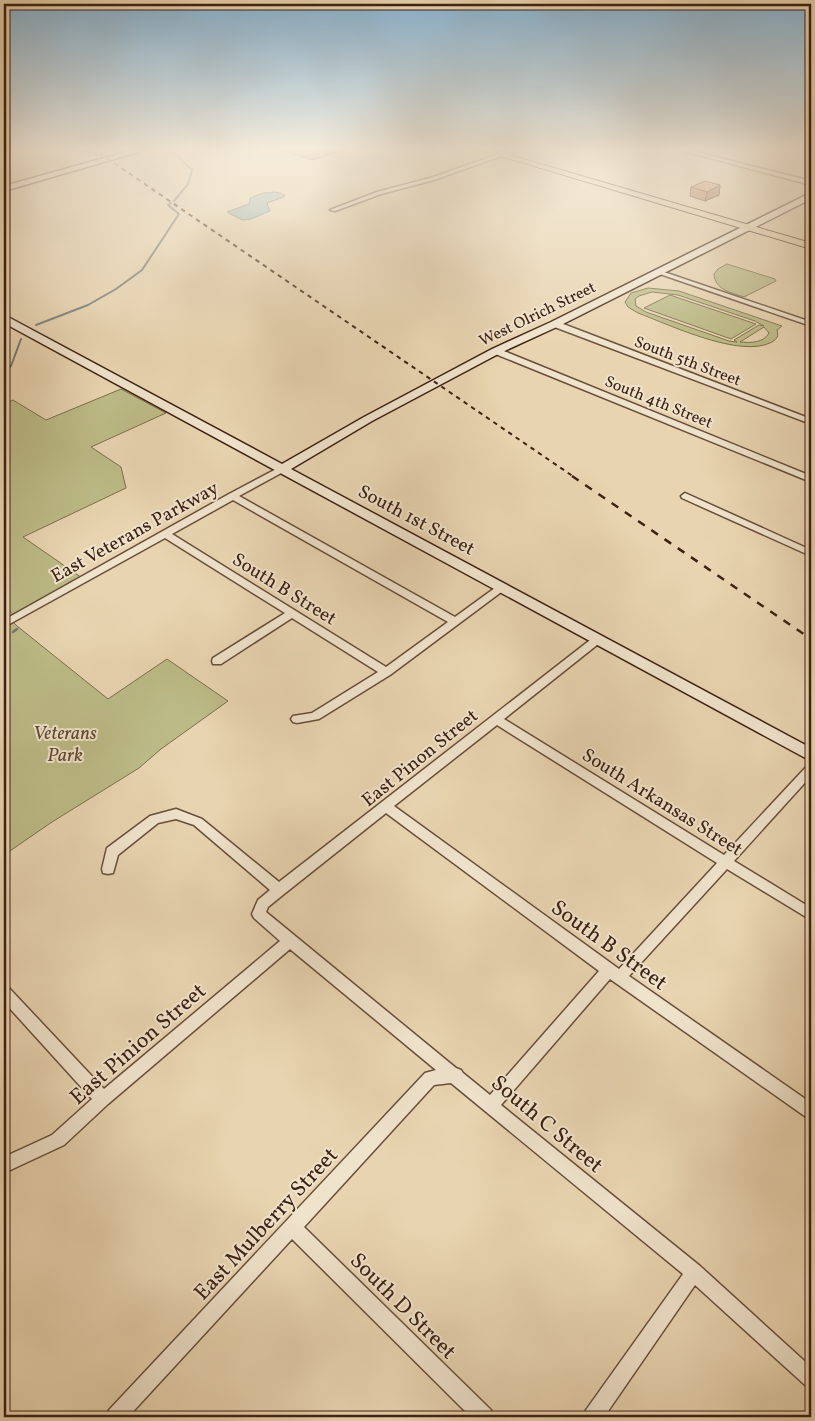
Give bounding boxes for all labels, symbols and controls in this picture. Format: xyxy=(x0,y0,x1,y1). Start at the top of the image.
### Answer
street label: West Olrich Street xyxy=(476,277,600,353)
street label: South 5th Street xyxy=(631,331,744,392)
street label: South 4th Street xyxy=(601,371,716,435)
street label: East Veterans Parkway xyxy=(46,476,224,590)
street label: South 1st Street xyxy=(353,479,479,563)
street label: South B Street xyxy=(227,547,341,632)
street label: East Pinon Street xyxy=(357,703,484,814)
park label: Veterans Park xyxy=(33,721,97,769)
street label: South Arkansas Street xyxy=(577,743,748,863)
street label: South B Street xyxy=(544,893,673,999)
street label: East Pinion Street xyxy=(64,977,214,1113)
street label: South C Street xyxy=(484,1069,609,1181)
street label: East Mulberry Street xyxy=(188,1141,346,1308)
street label: South D Street xyxy=(342,1246,463,1367)

